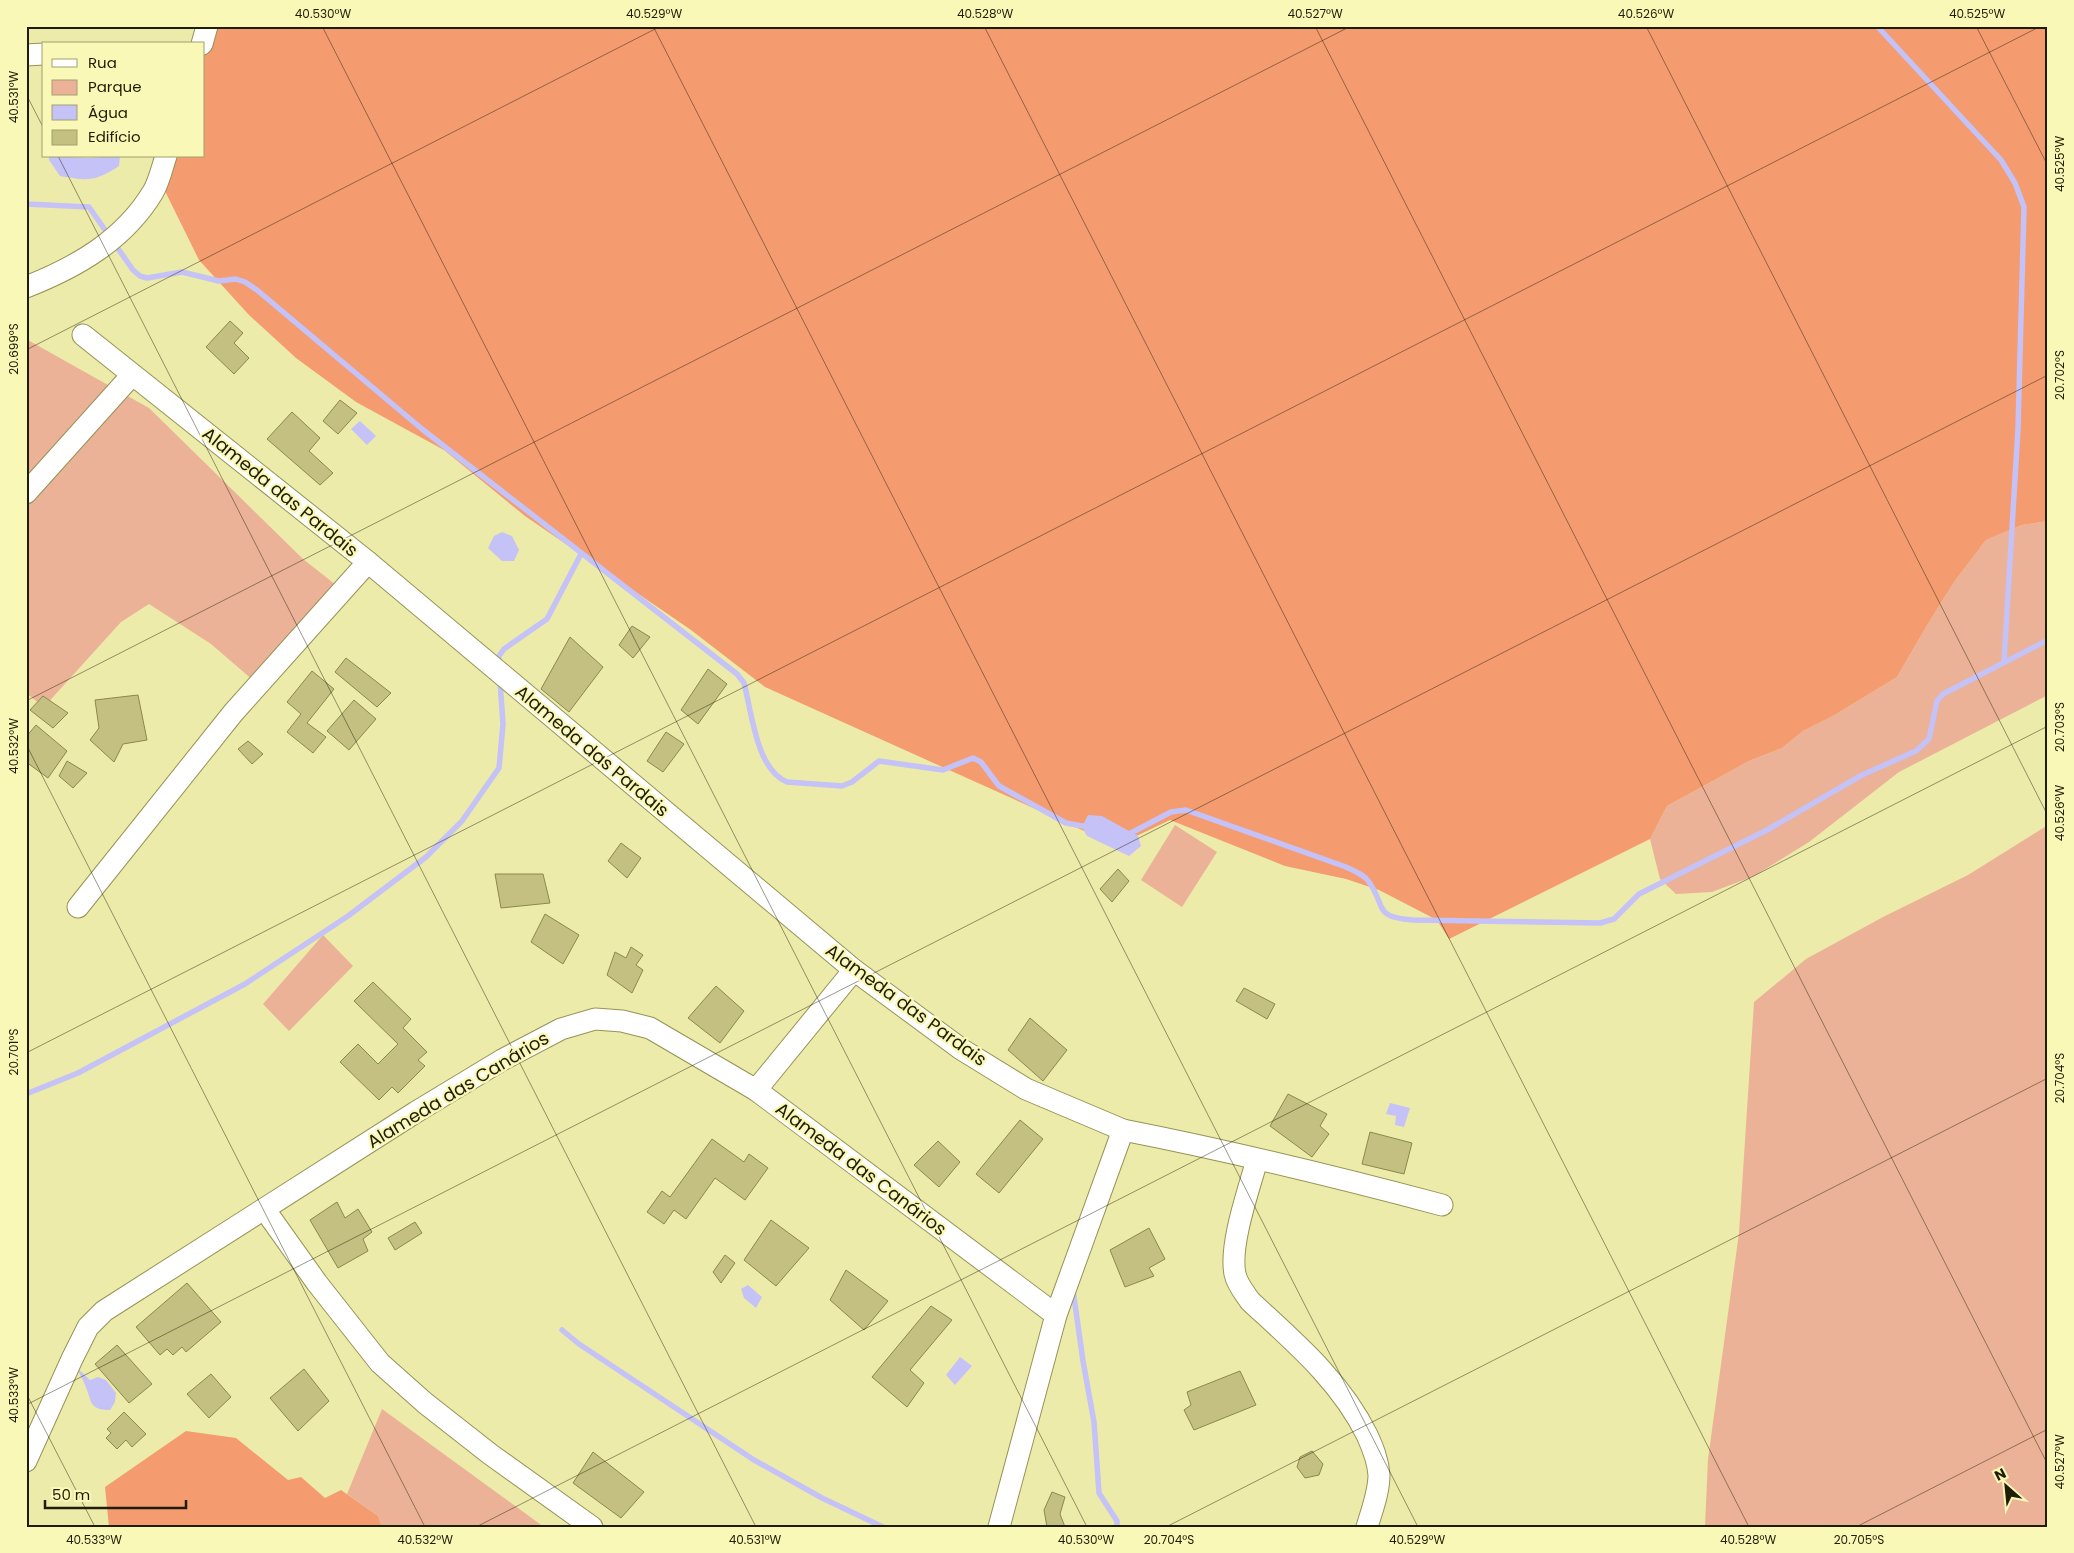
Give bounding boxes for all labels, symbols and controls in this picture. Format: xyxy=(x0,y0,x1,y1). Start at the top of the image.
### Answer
text: 40.530°W xyxy=(295,5,351,22)
text: 40.529°W xyxy=(626,5,682,22)
text: 40.528°W xyxy=(957,5,1013,22)
text: 40.527°W xyxy=(1287,5,1343,22)
text: 40.526°W xyxy=(1618,5,1674,22)
text: 40.525°W xyxy=(1949,5,2005,22)
legend xyxy=(42,42,205,158)
text: Rua xyxy=(88,52,117,73)
text: 40.531°W xyxy=(5,70,22,123)
text: Parque xyxy=(88,76,141,97)
text: Água xyxy=(88,102,128,123)
text: Edifício xyxy=(88,126,141,147)
text: 40.525°W xyxy=(2051,136,2068,192)
text: 20.699°S xyxy=(5,323,22,375)
text: 20.702°S xyxy=(2051,350,2068,400)
street label: Alameda das Pardais xyxy=(197,421,363,562)
street label: Alameda das Pardais xyxy=(510,679,675,822)
text: 20.703°S xyxy=(2051,702,2068,752)
text: 40.532°W xyxy=(5,718,22,774)
text: 40.526°W xyxy=(2051,785,2068,841)
street label: Alameda das Pardais xyxy=(821,938,992,1072)
street label: Alameda das Canários xyxy=(362,1025,553,1154)
text: 20.701°S xyxy=(5,1029,22,1075)
text: 20.704°S xyxy=(2051,1053,2068,1103)
street label: Alameda das Canários xyxy=(771,1096,952,1241)
text: 40.533°W xyxy=(5,1367,22,1423)
text: 40.527°W xyxy=(2051,1434,2068,1490)
north arrow xyxy=(1982,1460,2032,1510)
text: N xyxy=(1991,1463,2009,1486)
scale bar xyxy=(45,1478,186,1510)
text: 50 m xyxy=(52,1484,90,1505)
text: 40.533°W xyxy=(66,1531,122,1548)
text: 40.532°W xyxy=(397,1531,453,1548)
text: 40.531°W xyxy=(729,1531,782,1548)
text: 40.530°W xyxy=(1058,1531,1114,1548)
text: 20.704°S xyxy=(1144,1531,1194,1548)
text: 40.529°W xyxy=(1389,1531,1445,1548)
text: 40.528°W xyxy=(1720,1531,1776,1548)
text: 20.705°S xyxy=(1834,1531,1884,1548)

